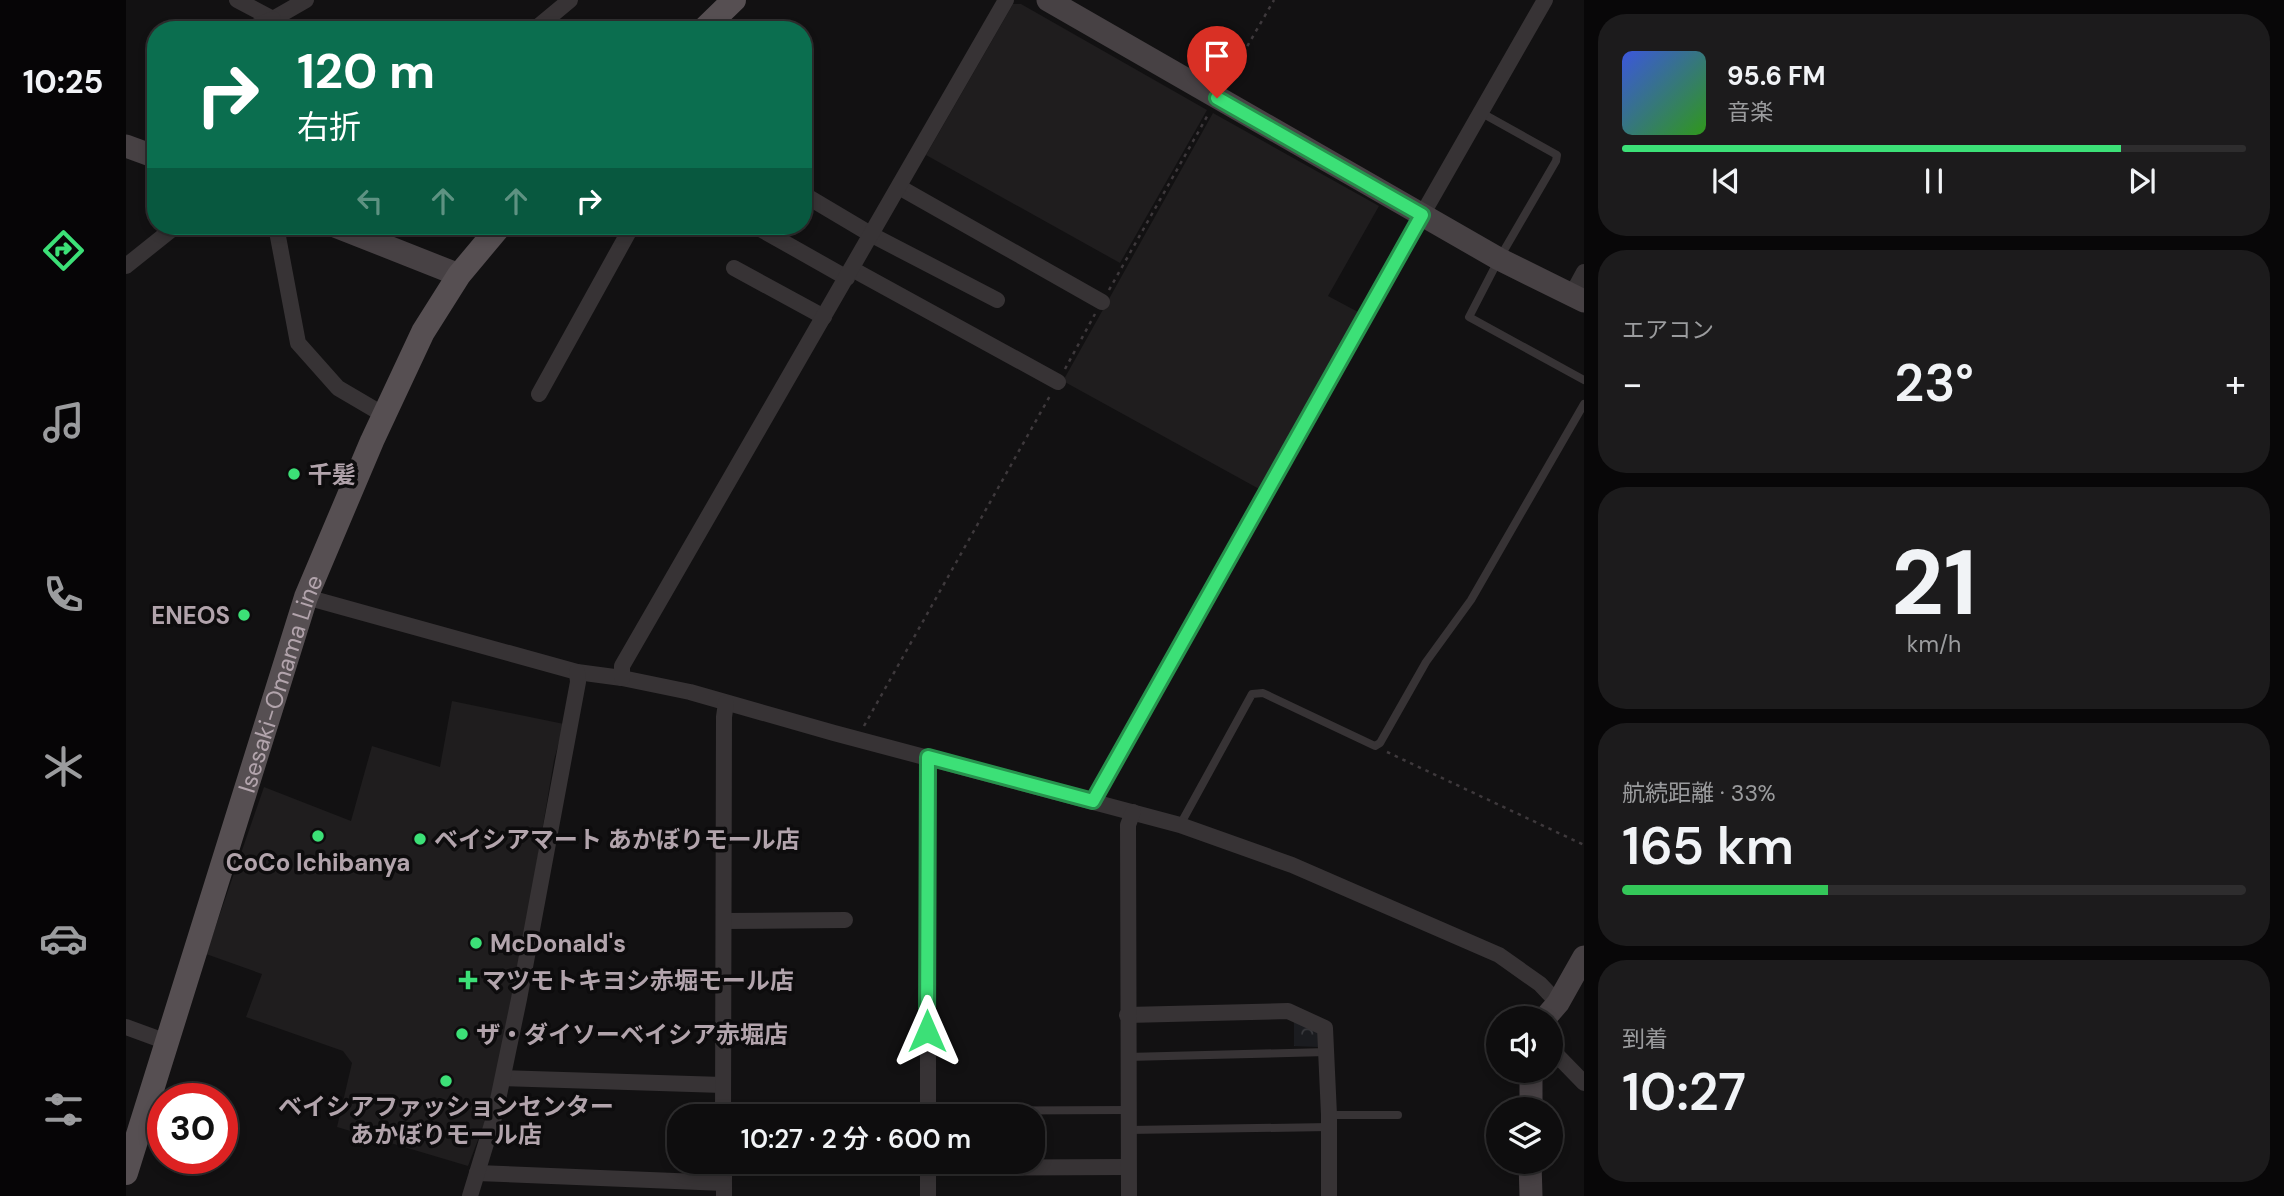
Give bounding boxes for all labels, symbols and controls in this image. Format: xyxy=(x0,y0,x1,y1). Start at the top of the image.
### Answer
pin xyxy=(1187,26,1247,98)
icon: arrive xyxy=(1198,37,1236,75)
text: 120 m xyxy=(297,39,435,103)
icon: right xyxy=(182,49,273,140)
text: 95.6 FM xyxy=(1727,59,1826,93)
text: 10:25 xyxy=(23,61,103,103)
text: 音楽 xyxy=(1727,97,1773,127)
text: 右折 xyxy=(297,106,361,148)
icon: previous xyxy=(1707,162,1745,200)
icon: pause xyxy=(1915,162,1953,200)
icon: next xyxy=(2123,162,2161,200)
icon: left xyxy=(351,182,389,220)
icon: ahead xyxy=(424,182,462,220)
icon: ahead xyxy=(497,182,535,220)
icon: right xyxy=(570,182,608,220)
icon: directions xyxy=(39,226,88,275)
text: エアコン xyxy=(1622,315,1714,345)
text: 23° xyxy=(1894,349,1974,417)
text: − xyxy=(1622,359,1643,409)
text: + xyxy=(2225,359,2246,409)
icon: music xyxy=(39,398,88,447)
place label: 千髪 xyxy=(308,459,356,490)
marker: 千髪 xyxy=(286,466,302,482)
text: 21 xyxy=(1891,524,1977,642)
icon: phone xyxy=(39,570,88,619)
street label: Isesaki-Omama Line xyxy=(230,570,329,796)
place label: ENEOS xyxy=(151,600,230,631)
marker: ENEOS xyxy=(236,607,252,623)
text: km/h xyxy=(1907,629,1961,659)
icon: climate xyxy=(39,742,88,791)
text: 航続距離 · 33% xyxy=(1622,778,1776,808)
text: 165 km xyxy=(1622,812,1794,880)
place label: ベイシアマート あかぼりモール店 xyxy=(434,824,800,855)
marker: CoCo Ichibanya xyxy=(310,828,326,844)
marker: ベイシアマート あかぼりモール店 xyxy=(412,831,428,847)
place label: CoCo Ichibanya xyxy=(226,847,410,878)
icon: car xyxy=(39,914,88,963)
place label: McDonald's xyxy=(490,928,626,959)
marker: McDonald's xyxy=(468,935,484,951)
place label: マツモトキヨシ赤堀モール店 xyxy=(482,965,794,996)
marker: マツモトキヨシ赤堀モール店 xyxy=(460,972,476,988)
position arrow xyxy=(890,994,964,1068)
map controls xyxy=(1486,1006,1563,1174)
button: sound xyxy=(1486,1006,1563,1083)
place label: ザ・ダイソーベイシア赤堀店 xyxy=(476,1019,788,1050)
text: 到着 xyxy=(1622,1024,1668,1054)
marker: ザ・ダイソーベイシア赤堀店 xyxy=(454,1026,470,1042)
text: 10:27 xyxy=(1622,1058,1746,1126)
marker: ベイシアファッションセンター あかぼりモール店 xyxy=(438,1073,454,1089)
speed limit sign: 30 xyxy=(147,1083,238,1174)
icon: filters xyxy=(39,1085,88,1134)
place label: ベイシアファッションセンター あかぼりモール店 xyxy=(278,1091,614,1150)
button: layers xyxy=(1486,1097,1563,1174)
text: 10:27 · 2 分 · 600 m xyxy=(741,1122,971,1156)

